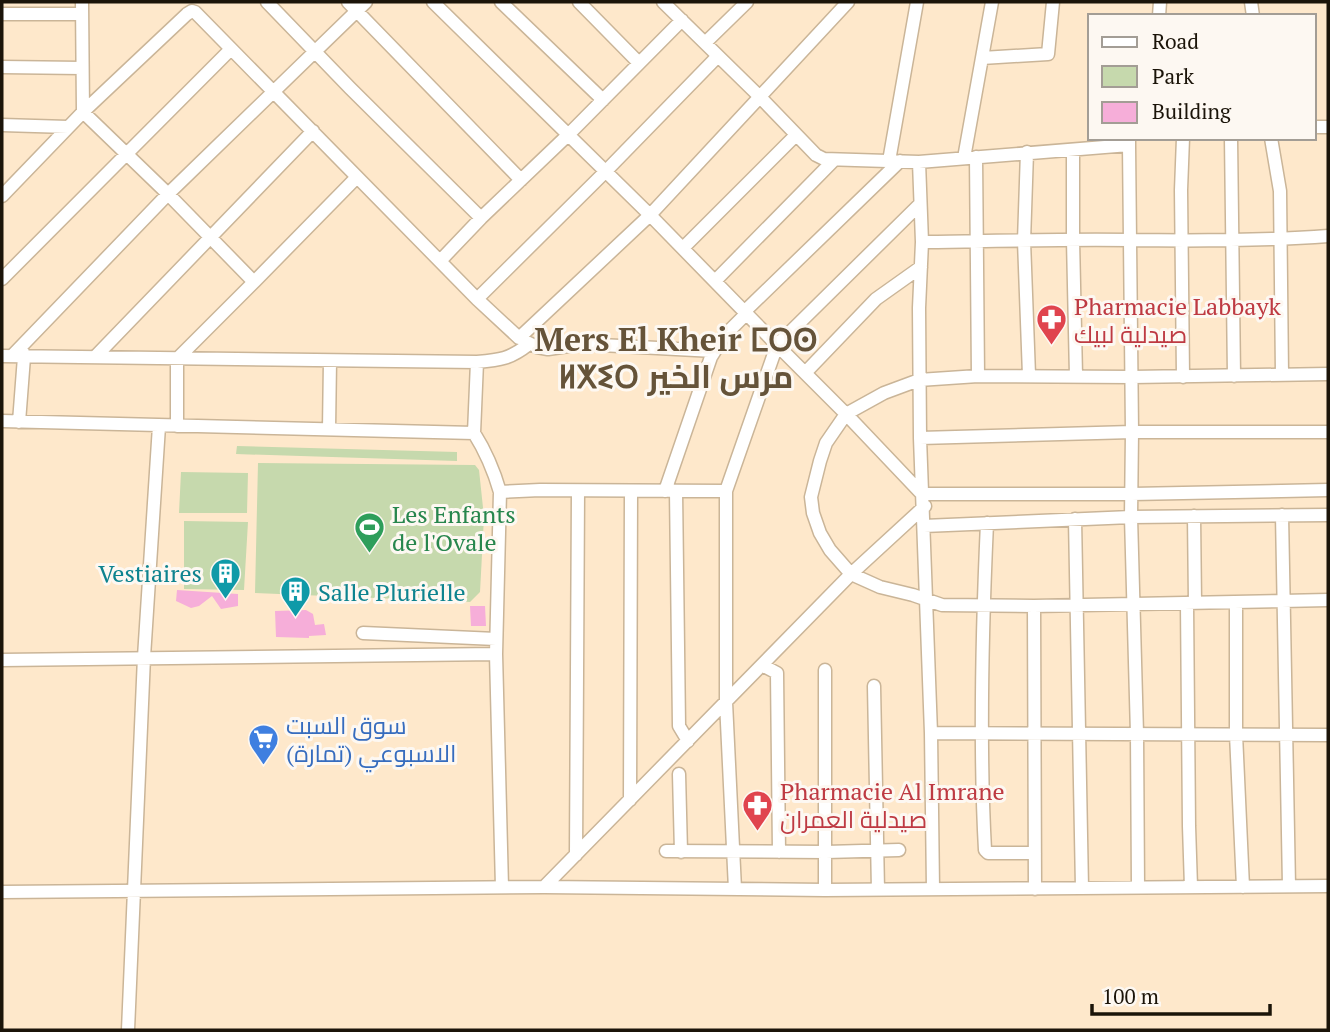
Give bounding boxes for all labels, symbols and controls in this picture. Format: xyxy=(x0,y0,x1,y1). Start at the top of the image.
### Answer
legend xyxy=(1088,14,1316,140)
text: Road xyxy=(1152,27,1199,55)
text: Park xyxy=(1152,62,1194,90)
text: Building xyxy=(1152,97,1232,125)
place label: Pharmacie Labbayk صيدلية لبيك xyxy=(1074,290,1282,350)
pharmacy icon: Pharmacie Labbayk صيدلية لبيك xyxy=(1034,303,1068,347)
district label: Mers El Kheir ⵎⵔⵙ ⵍⵅⵉⵔ مرس الخير xyxy=(534,318,818,397)
place label: Les Enfants de l'Ovale xyxy=(392,498,516,558)
sports icon: Les Enfants de l'Ovale xyxy=(352,511,386,555)
building icon: Vestiaires xyxy=(208,556,242,600)
place label: Vestiaires xyxy=(98,557,202,589)
building icon: Salle Plurielle xyxy=(278,575,312,619)
place label: Salle Plurielle xyxy=(318,576,466,608)
place label: سوق السبت الاسبوعي (تمارة) xyxy=(286,709,456,773)
supermarket icon: سوق السبت الاسبوعي (تمارة) xyxy=(246,722,280,766)
place label: Pharmacie Al Imrane صيدلية العمران xyxy=(780,775,1005,835)
pharmacy icon: Pharmacie Al Imrane صيدلية العمران xyxy=(740,788,774,832)
scale bar xyxy=(1092,972,1270,1016)
text: 100 m xyxy=(1102,982,1159,1010)

